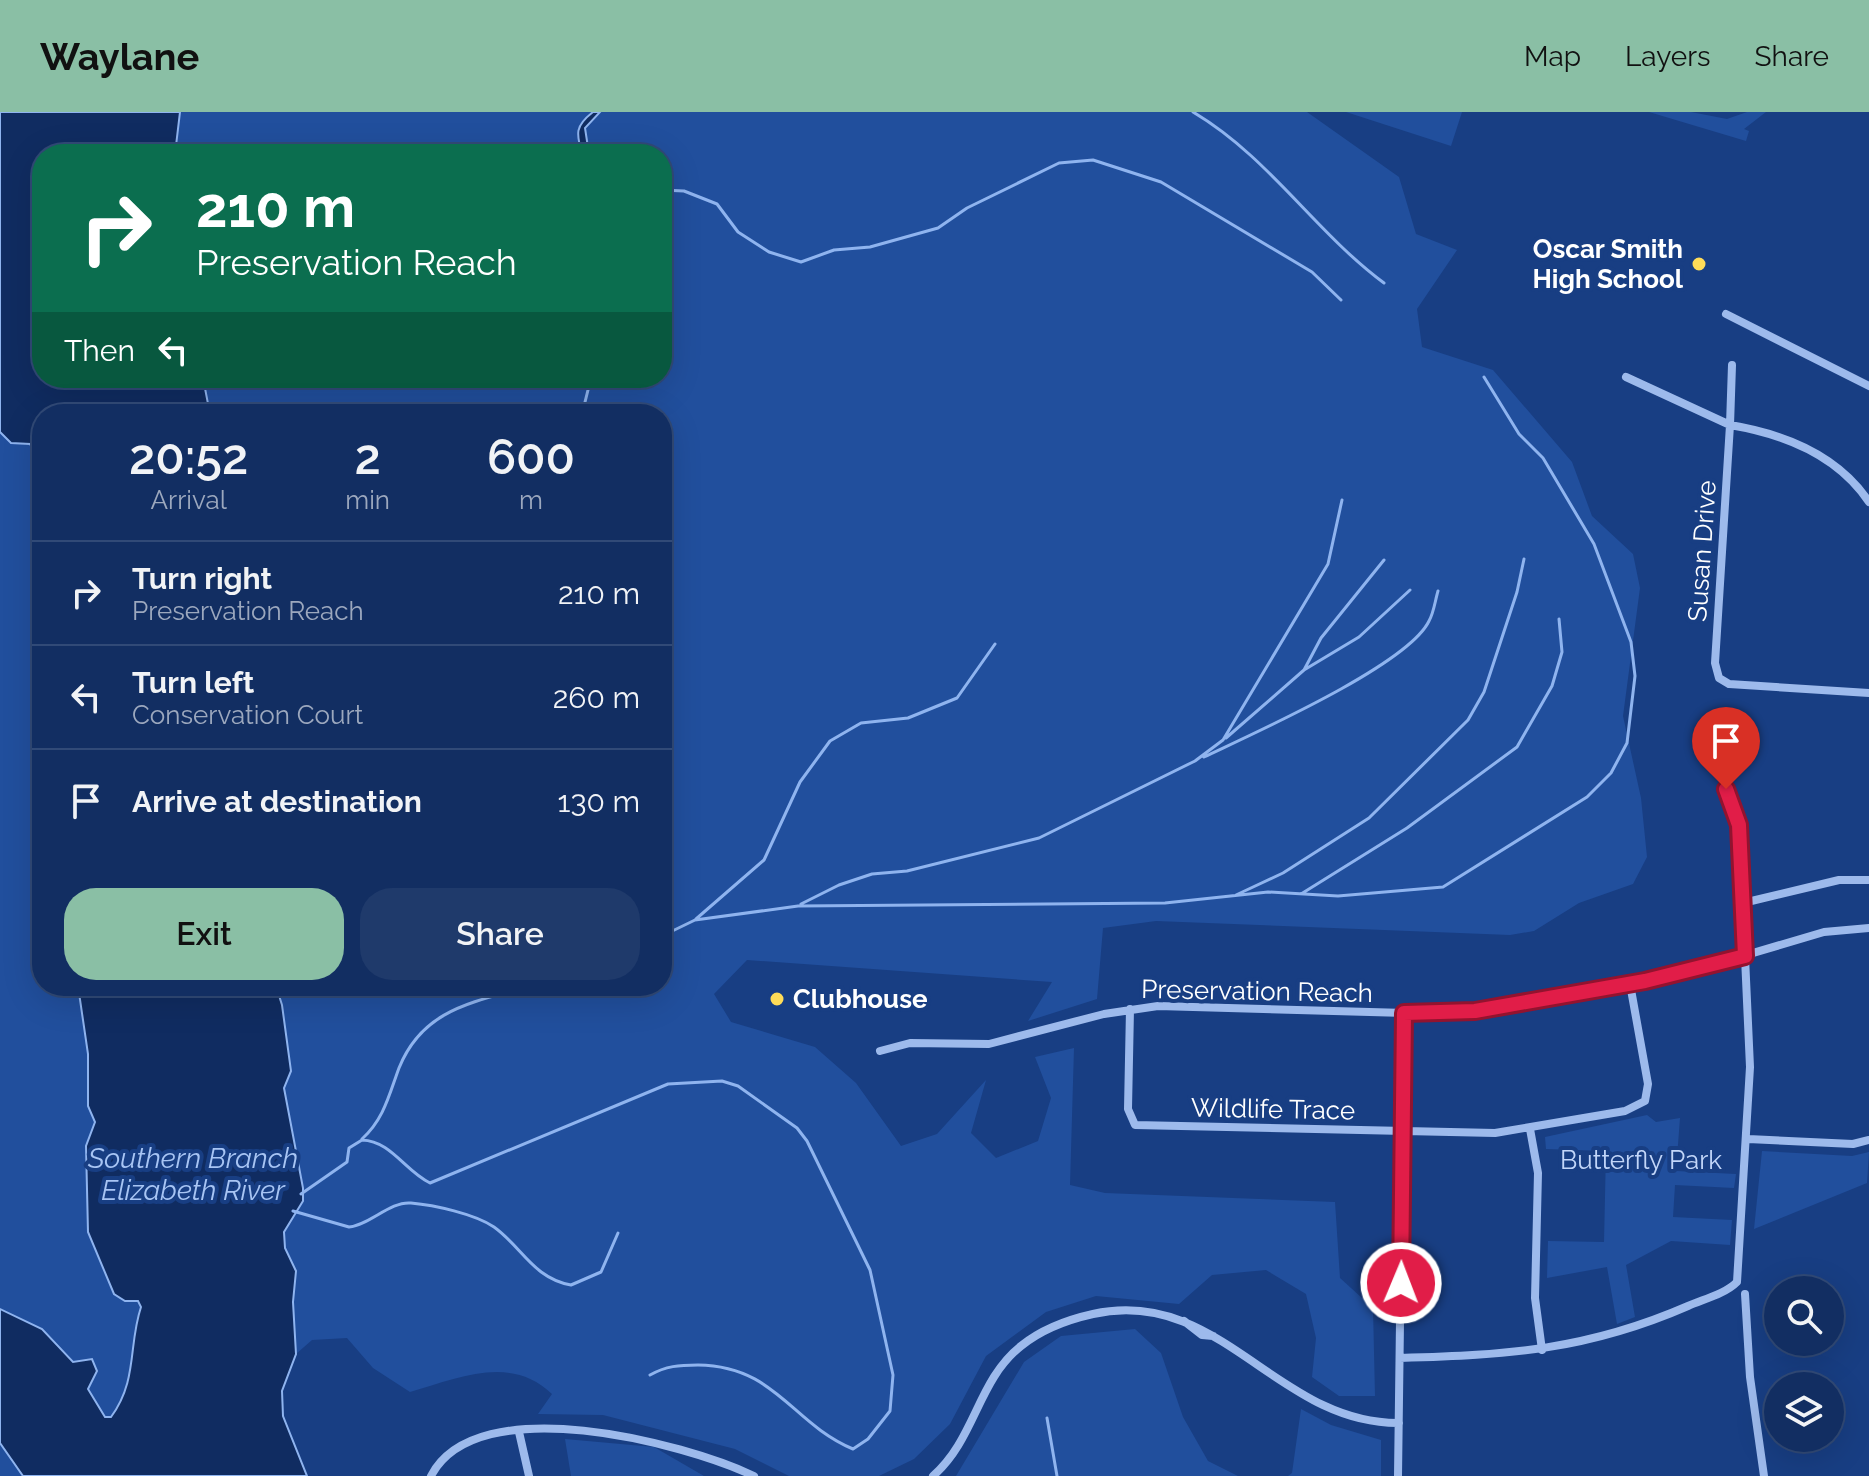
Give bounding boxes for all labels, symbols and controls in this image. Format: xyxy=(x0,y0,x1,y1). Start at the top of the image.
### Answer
text: Waylane xyxy=(40,34,199,79)
text: Map xyxy=(1524,40,1581,73)
text: Layers xyxy=(1625,40,1711,73)
text: Share xyxy=(1755,40,1829,73)
text: 210 m xyxy=(196,174,355,240)
icon: right xyxy=(64,176,168,280)
place label: Oscar Smith High School xyxy=(1533,234,1684,294)
text: Preservation Reach xyxy=(196,241,517,283)
marker: Oscar Smith High School xyxy=(1690,255,1708,273)
icon: left xyxy=(151,328,195,372)
text: Then xyxy=(64,333,135,368)
text: 20:52 xyxy=(129,429,248,485)
text: 2 xyxy=(354,429,381,485)
text: 600 xyxy=(487,429,575,485)
street label: Susan Drive xyxy=(1682,479,1722,623)
text: Arrival xyxy=(150,485,227,515)
text: min xyxy=(345,485,390,515)
text: m xyxy=(519,485,543,515)
text: Turn right xyxy=(132,561,272,596)
icon: right xyxy=(64,571,108,615)
text: 210 m xyxy=(558,576,640,611)
text: Preservation Reach xyxy=(132,596,364,626)
text: Turn left xyxy=(132,665,254,700)
icon: left xyxy=(64,675,108,719)
text: 260 m xyxy=(553,680,640,715)
text: Conservation Court xyxy=(132,700,363,730)
pin xyxy=(1692,707,1760,789)
icon: arrive xyxy=(1704,719,1748,763)
icon: arrive xyxy=(64,779,108,823)
text: Arrive at destination xyxy=(132,784,422,819)
text: 130 m xyxy=(558,784,640,819)
button: Exit xyxy=(64,888,344,980)
button: Share xyxy=(360,888,640,980)
street label: Preservation Reach xyxy=(1141,974,1373,1008)
place label: Clubhouse xyxy=(793,984,928,1014)
marker: Clubhouse xyxy=(768,990,786,1008)
street label: Wildlife Trace xyxy=(1191,1093,1355,1125)
water label: Southern Branch Elizabeth River xyxy=(87,1142,298,1207)
park label: Butterfly Park xyxy=(1560,1145,1722,1175)
position arrow xyxy=(1359,1241,1443,1325)
map controls xyxy=(1764,1276,1844,1452)
button: search xyxy=(1764,1276,1844,1356)
button: layers xyxy=(1764,1372,1844,1452)

